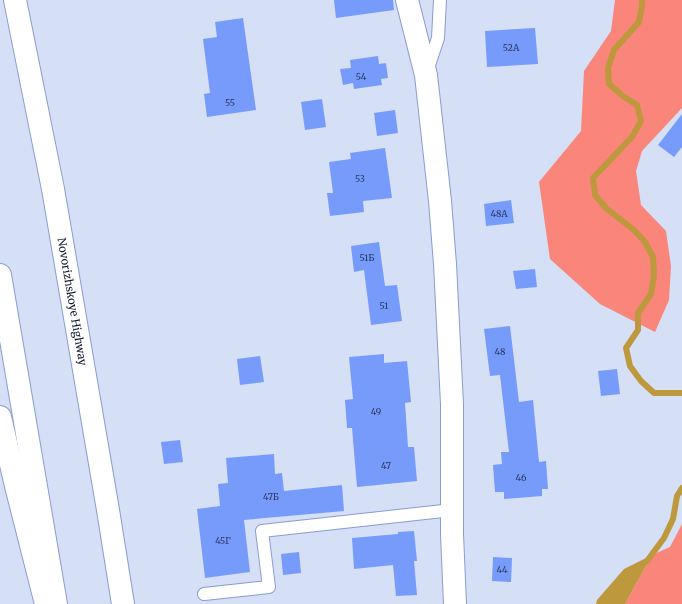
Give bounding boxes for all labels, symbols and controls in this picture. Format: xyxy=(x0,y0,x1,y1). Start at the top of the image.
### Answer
house number: 52А xyxy=(503,42,520,53)
house number: 54 xyxy=(356,71,367,82)
house number: 55 xyxy=(225,97,235,108)
house number: 53 xyxy=(355,173,365,184)
house number: 48А xyxy=(490,208,508,219)
street label: Novorizhskoye Highway xyxy=(54,237,90,367)
house number: 51Б xyxy=(360,252,374,263)
house number: 51 xyxy=(380,300,388,311)
house number: 48 xyxy=(495,346,505,357)
house number: 49 xyxy=(371,406,381,417)
house number: 47 xyxy=(381,460,391,471)
house number: 46 xyxy=(516,472,527,483)
house number: 47Б xyxy=(263,491,279,502)
house number: 45Г xyxy=(215,535,231,546)
house number: 44 xyxy=(496,564,508,575)

